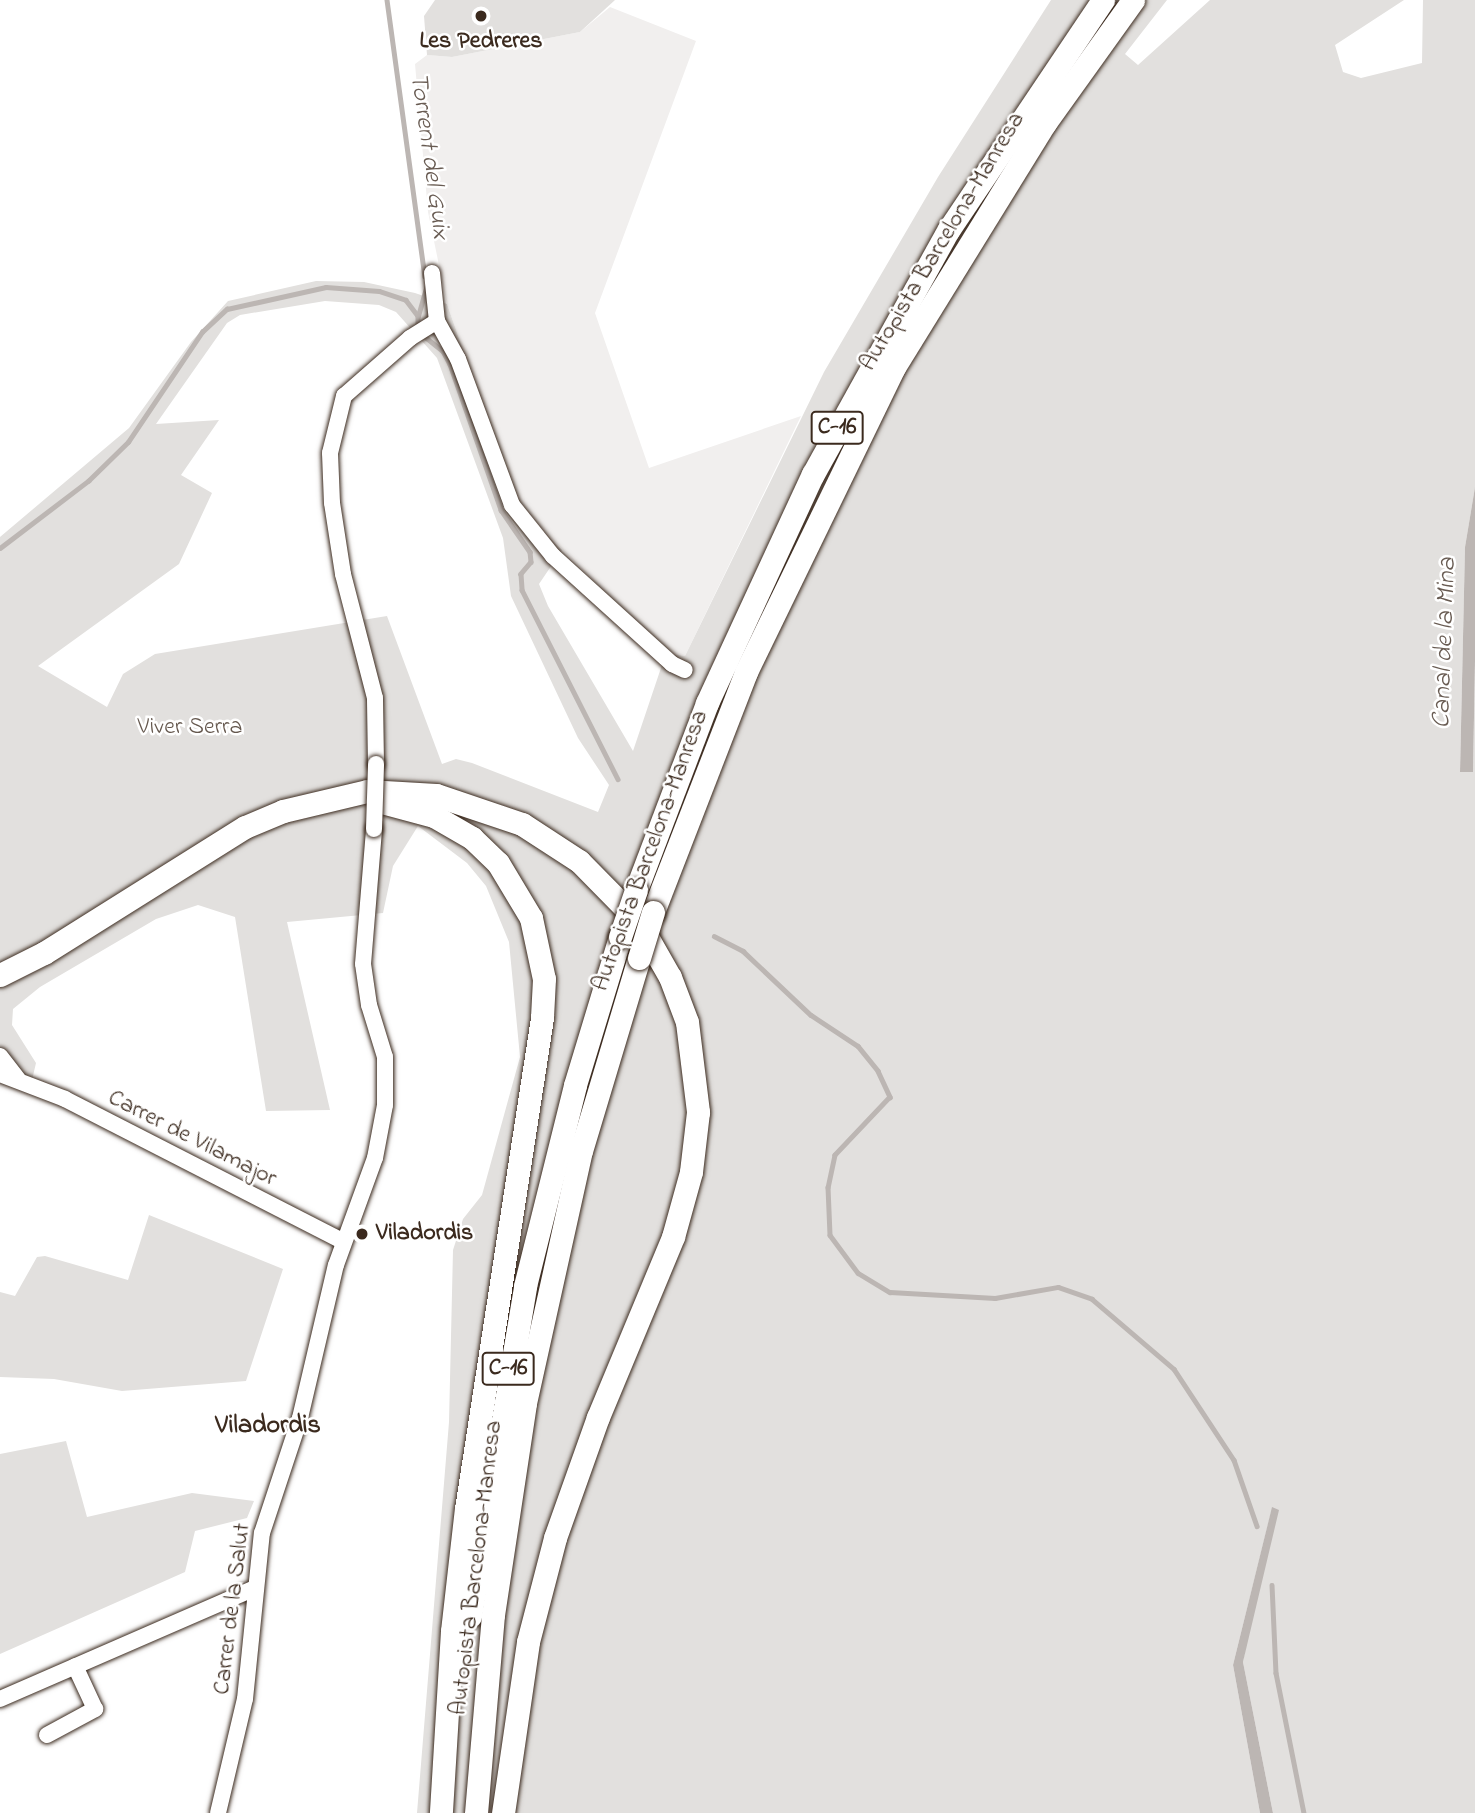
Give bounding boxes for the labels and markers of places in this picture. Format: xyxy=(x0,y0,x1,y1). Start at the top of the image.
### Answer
marker: Les Pedreres xyxy=(473,8,489,24)
place label: Les Pedreres xyxy=(419,28,543,56)
place label: Viladordis xyxy=(376,1220,473,1248)
marker: Viladordis xyxy=(354,1226,370,1242)

